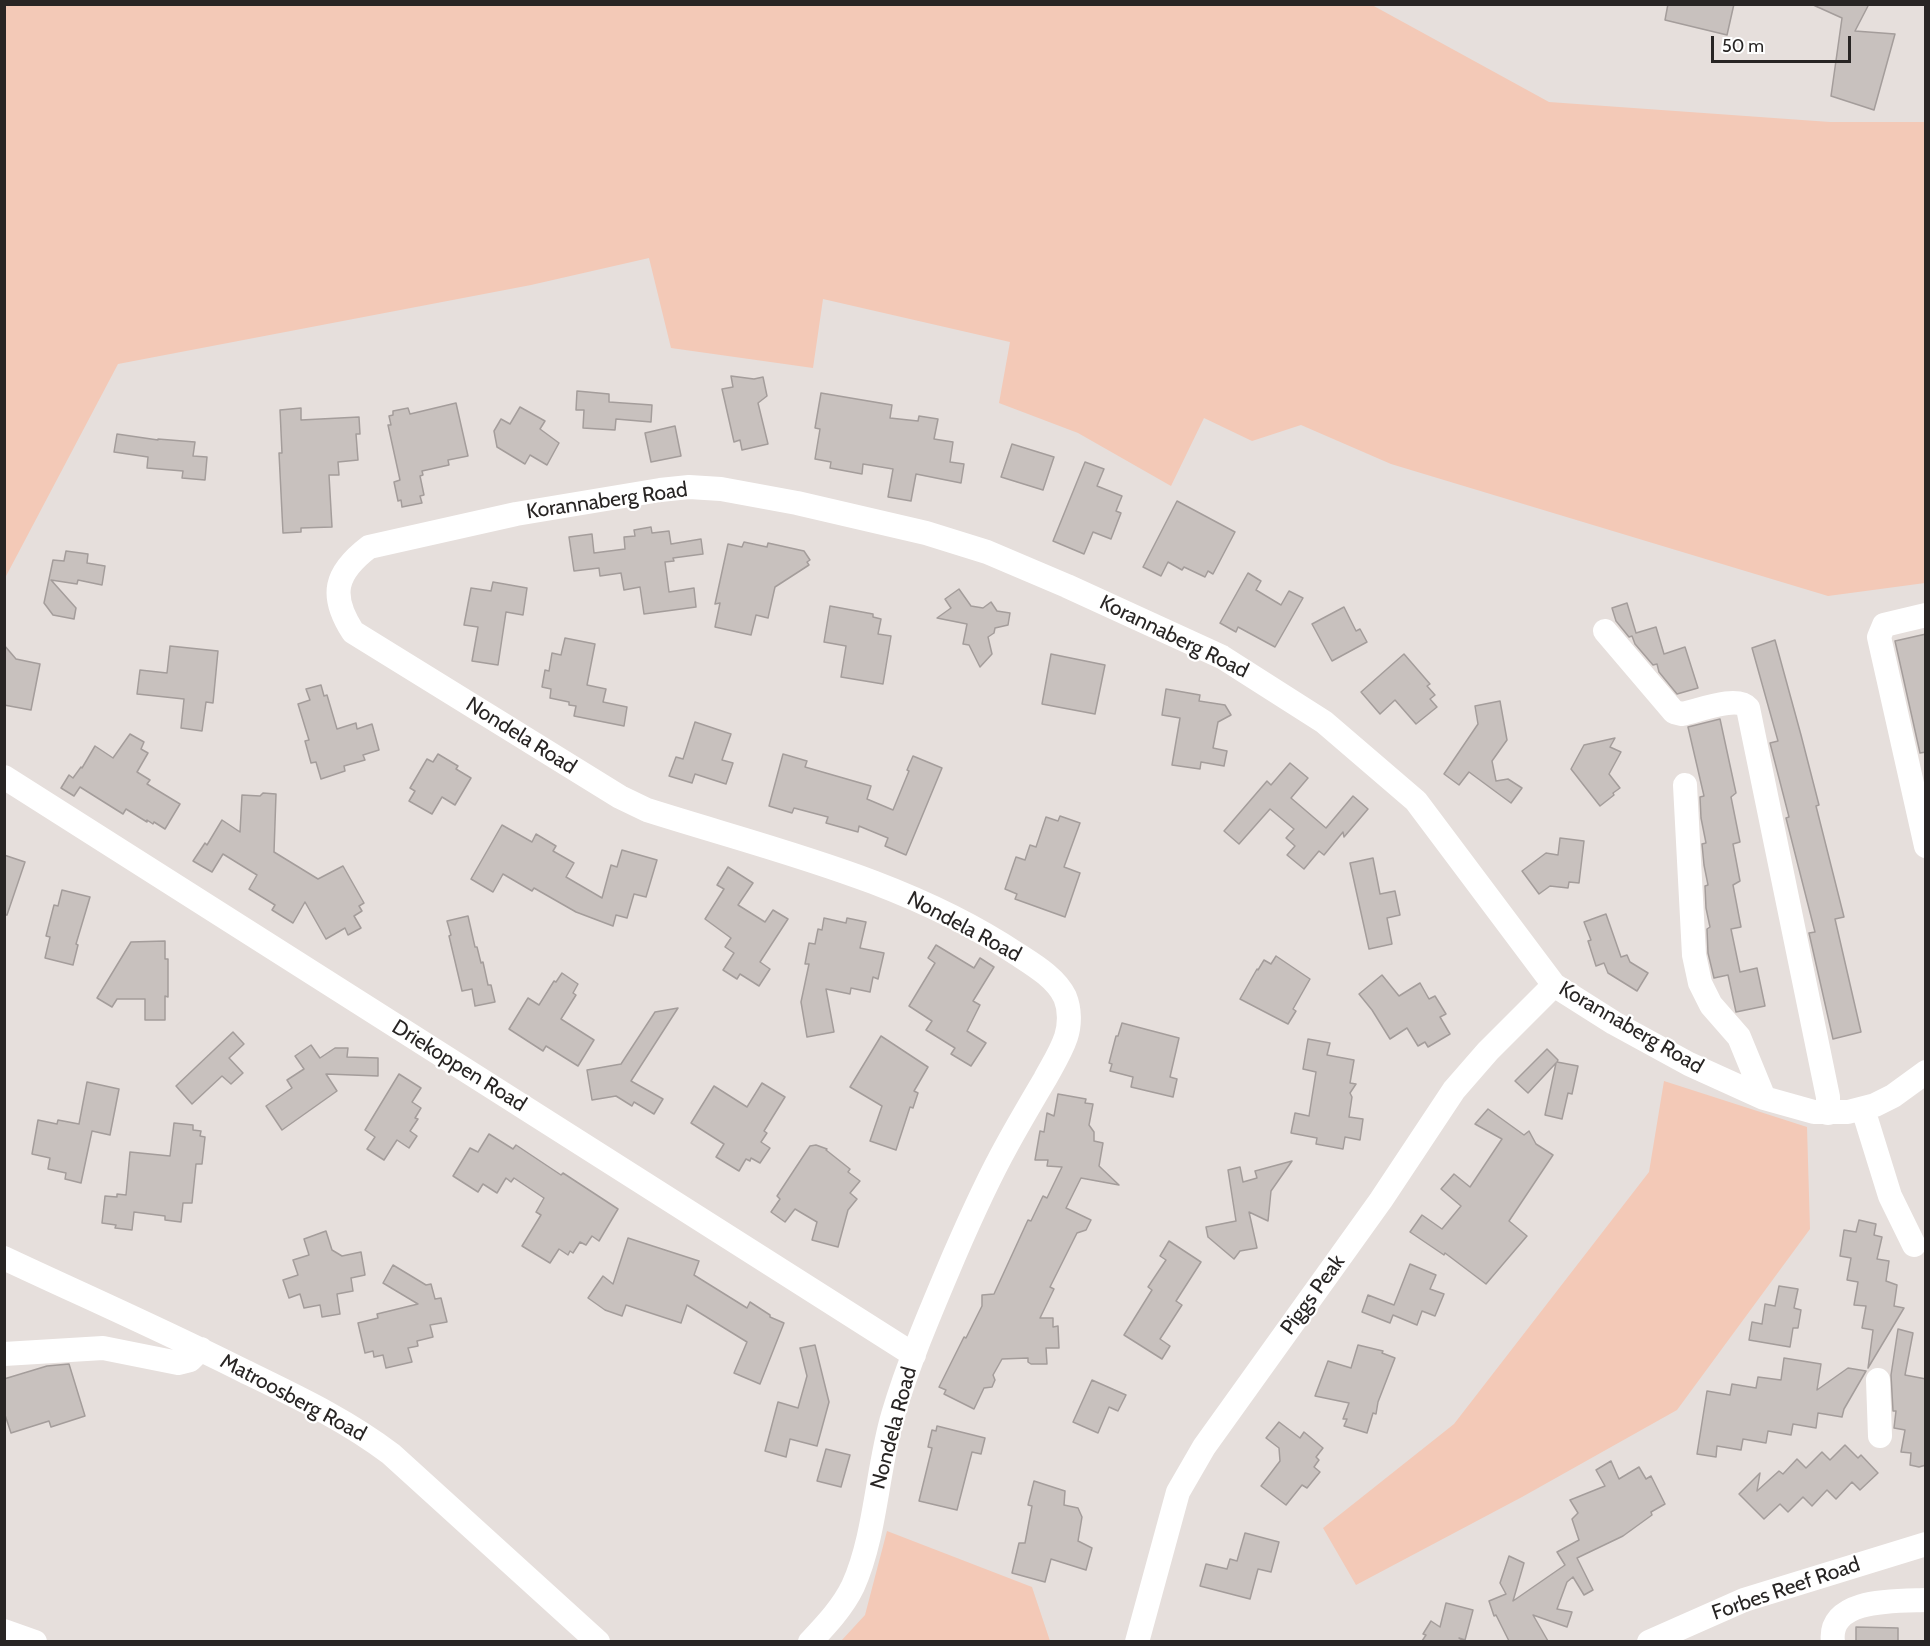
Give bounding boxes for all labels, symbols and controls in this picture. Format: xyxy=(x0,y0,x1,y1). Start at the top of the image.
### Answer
scale bar xyxy=(1714,24,1854,62)
text: 50 m xyxy=(1722,35,1764,57)
street label: Korannaberg Road xyxy=(525,477,689,525)
street label: Korannaberg Road xyxy=(1095,590,1253,684)
street label: Nondela Road xyxy=(461,692,581,780)
street label: Nondela Road xyxy=(903,886,1025,968)
street label: Korannaberg Road xyxy=(1554,976,1708,1080)
street label: Driekoppen Road xyxy=(387,1015,531,1117)
street label: Piggs Peak xyxy=(1276,1250,1350,1340)
street label: Matroosberg Road xyxy=(216,1349,370,1447)
street label: Nondela Road xyxy=(866,1364,922,1492)
street label: Forbes Reef Road xyxy=(1709,1552,1863,1626)

